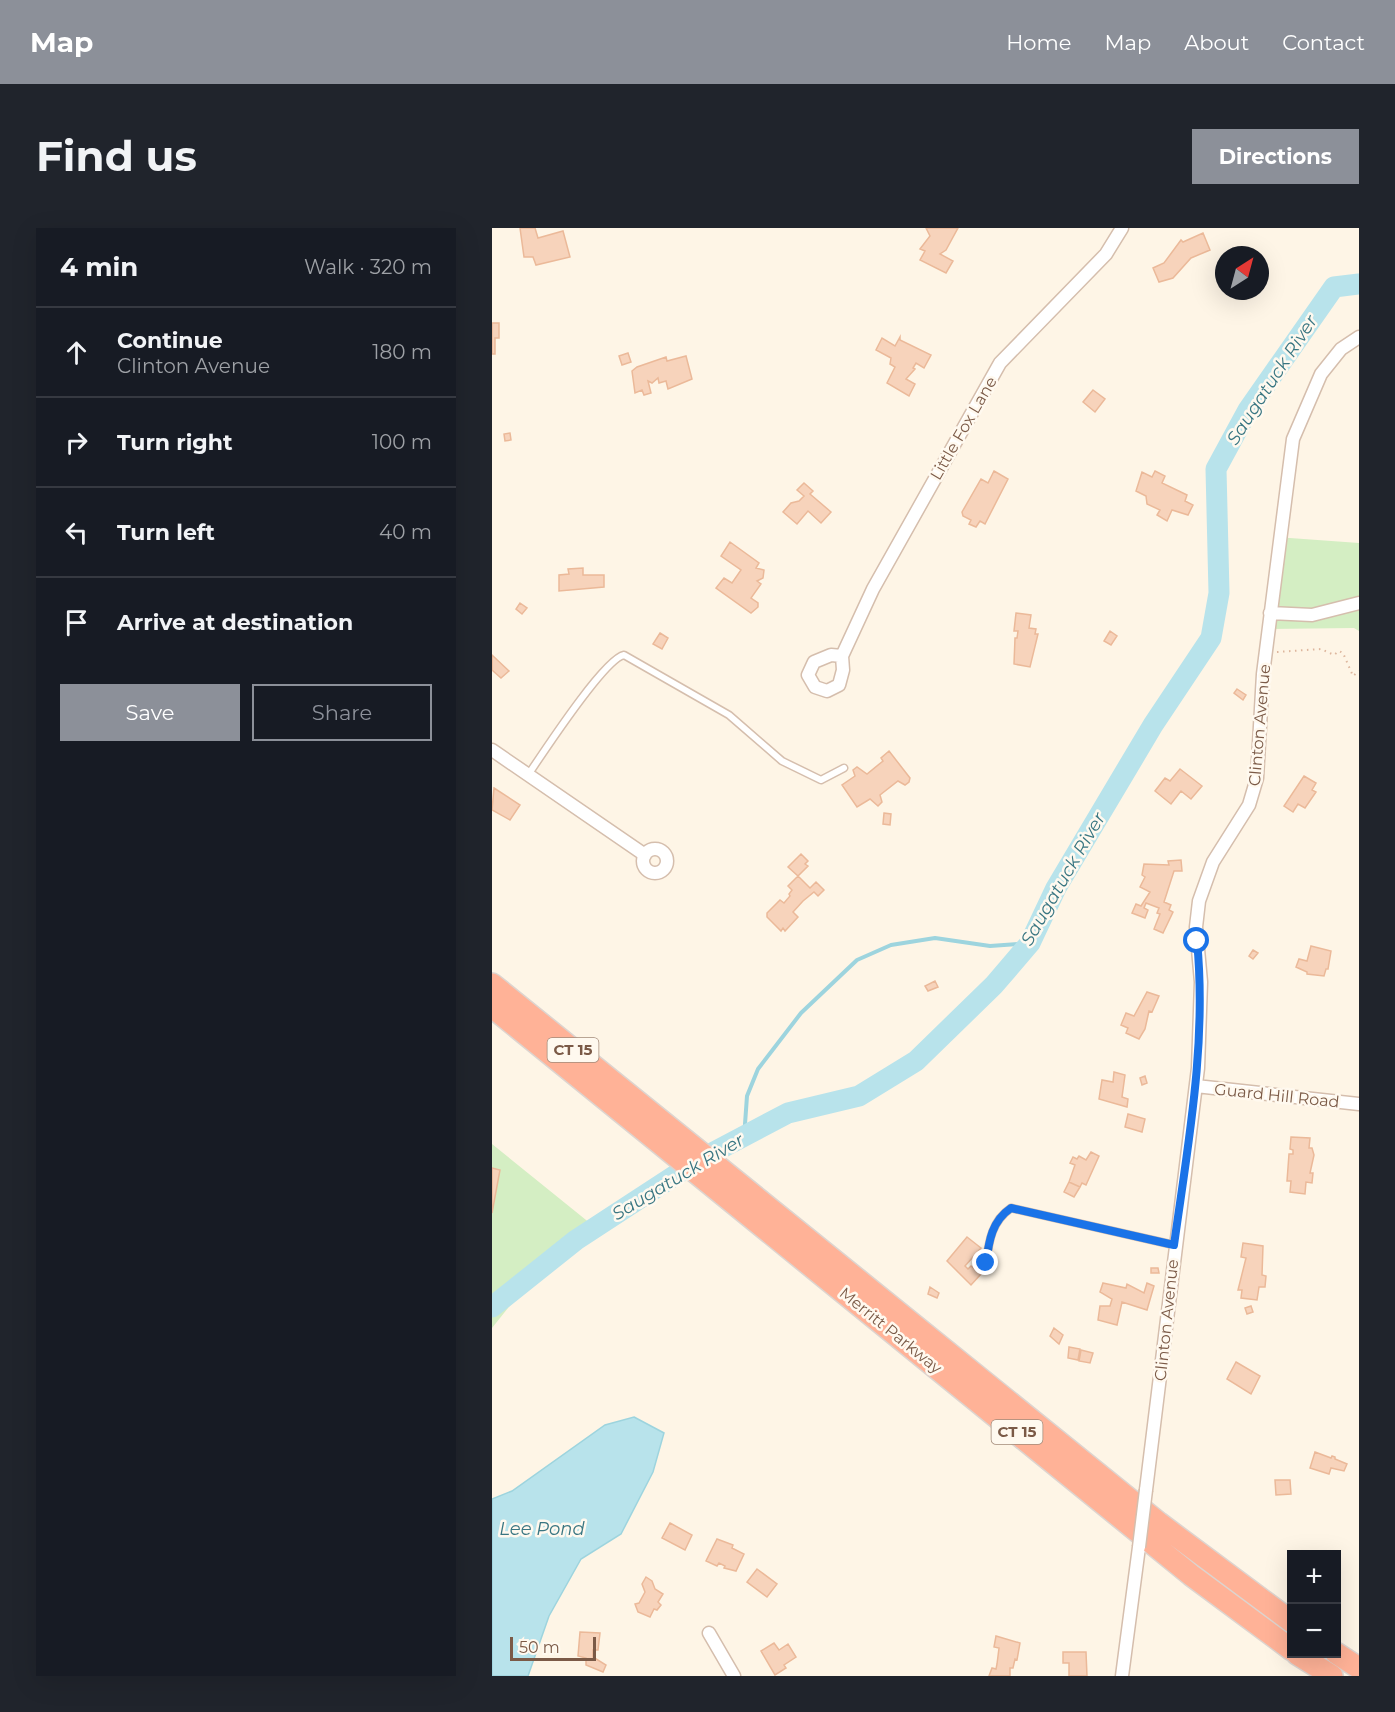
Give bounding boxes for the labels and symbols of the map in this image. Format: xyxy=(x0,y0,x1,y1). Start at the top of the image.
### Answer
north arrow xyxy=(1215,246,1269,300)
water label: Saugatuck River xyxy=(1222,310,1323,449)
street label: Little Fox Lane xyxy=(926,373,1001,483)
street label: Clinton Avenue xyxy=(1245,663,1274,787)
water label: Saugatuck River xyxy=(1016,808,1110,950)
route start xyxy=(1183,927,1209,953)
road number: CT 15 xyxy=(548,1038,598,1062)
street label: Guard Hill Road xyxy=(1213,1079,1340,1112)
water label: Saugatuck River xyxy=(608,1129,749,1225)
route end xyxy=(972,1249,998,1275)
street label: Clinton Avenue xyxy=(1151,1258,1182,1382)
street label: Merritt Parkway xyxy=(836,1283,946,1378)
road number: CT 15 xyxy=(992,1420,1042,1444)
water label: Lee Pond xyxy=(499,1518,585,1540)
scale bar xyxy=(510,1634,596,1662)

